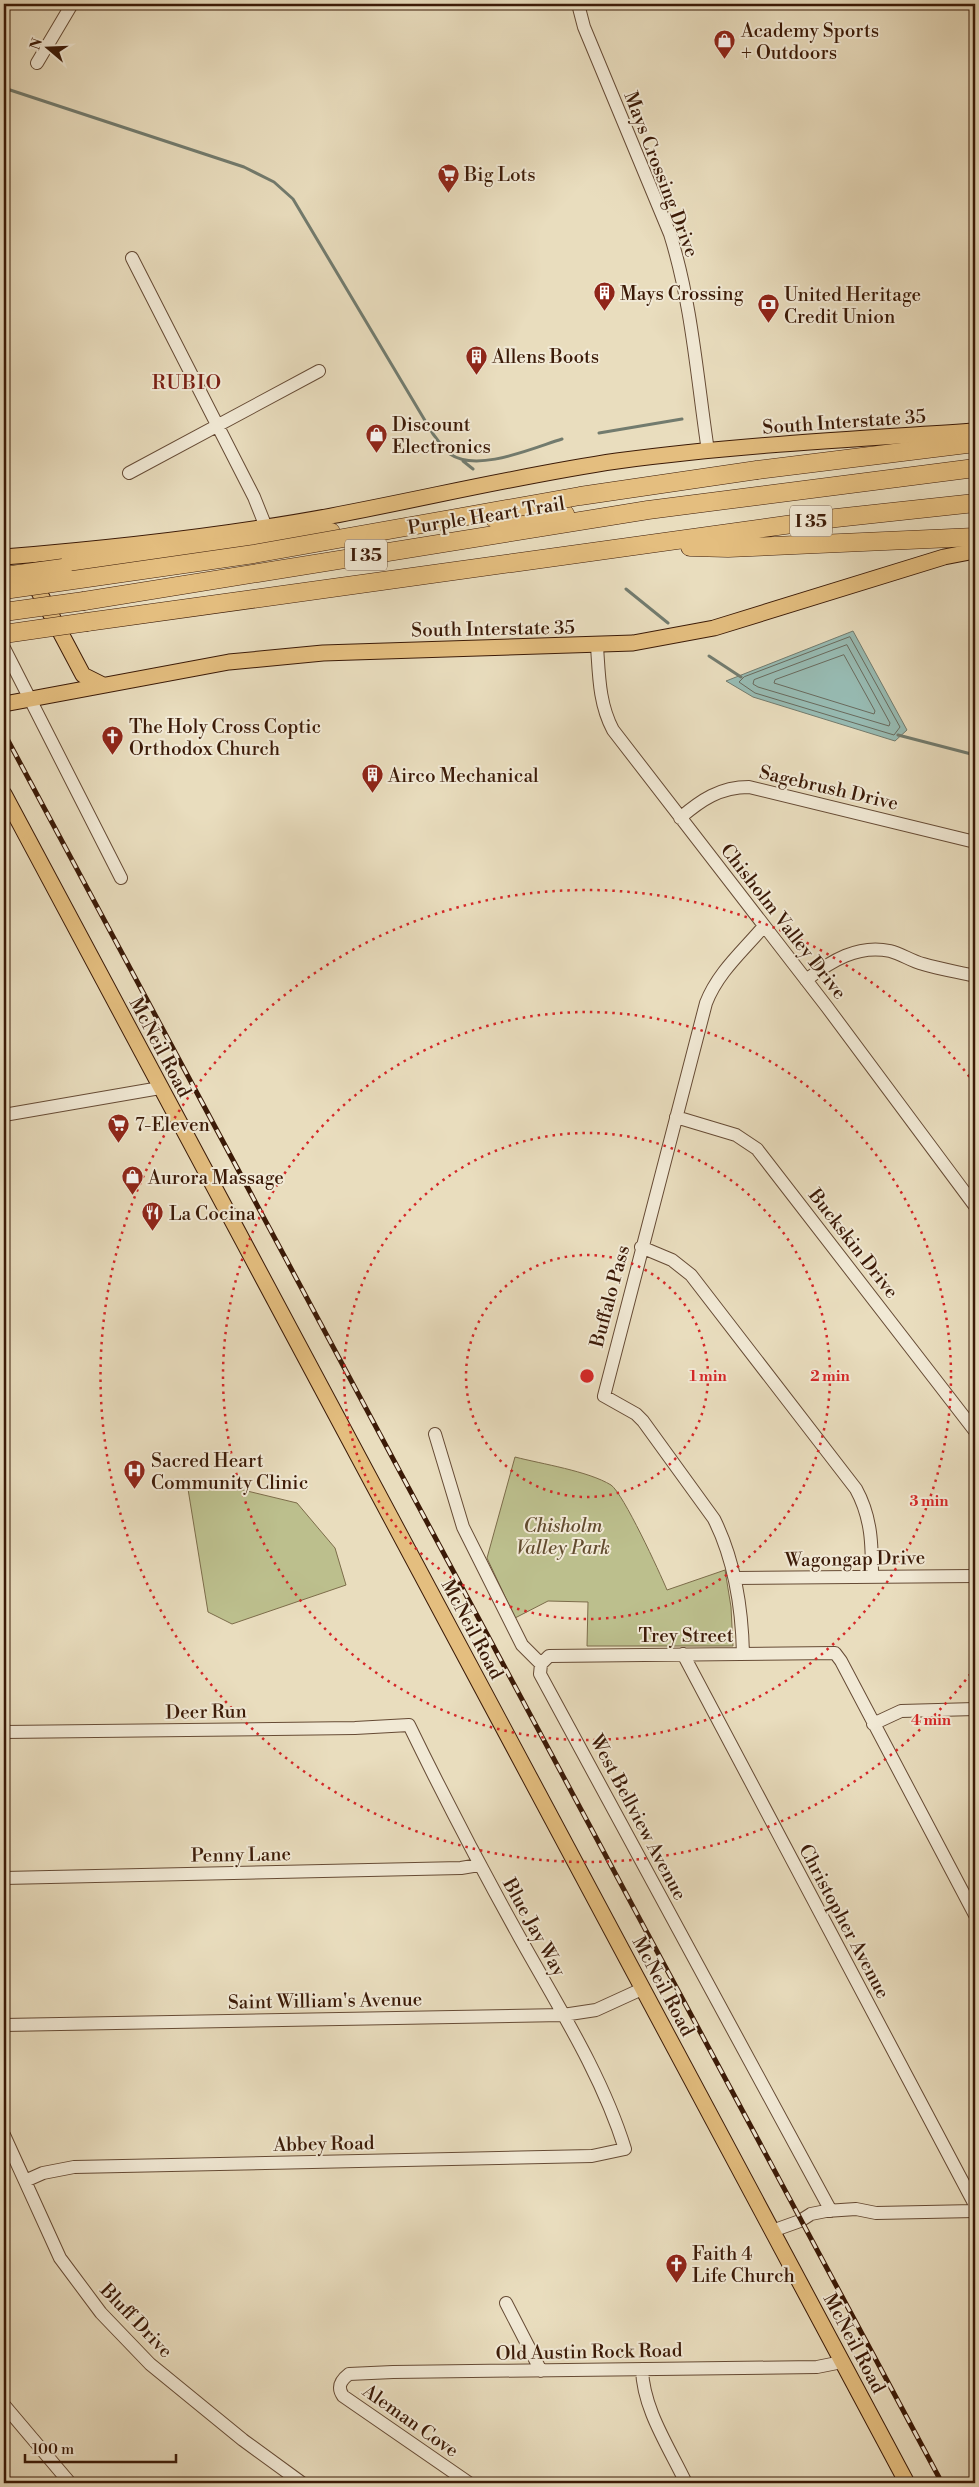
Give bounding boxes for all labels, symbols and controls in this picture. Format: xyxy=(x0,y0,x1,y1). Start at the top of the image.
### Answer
place label: Academy Sports + Outdoors xyxy=(740,19,879,65)
north arrow xyxy=(22,22,72,72)
shop icon: Academy Sports + Outdoors xyxy=(713,29,737,60)
text: N xyxy=(26,36,47,52)
street label: Mays Crossing Drive xyxy=(618,88,704,261)
supermarket icon: Big Lots xyxy=(436,162,460,193)
place label: Big Lots xyxy=(463,163,536,187)
building icon: Mays Crossing xyxy=(592,281,616,312)
place label: Mays Crossing xyxy=(620,282,744,306)
place label: United Heritage Credit Union xyxy=(784,283,921,329)
bank icon: United Heritage Credit Union xyxy=(756,293,780,324)
building icon: Allens Boots xyxy=(464,344,488,375)
place label: Allens Boots xyxy=(491,345,599,369)
district label: RUBIO xyxy=(152,371,222,396)
street label: South Interstate 35 xyxy=(762,404,927,440)
place label: Discount Electronics xyxy=(392,413,491,459)
shop icon: Discount Electronics xyxy=(364,423,388,454)
street label: Purple Heart Trail xyxy=(406,492,567,540)
road number: I 35 xyxy=(790,506,832,536)
road number: I 35 xyxy=(345,540,387,570)
street label: South Interstate 35 xyxy=(411,616,575,642)
place label: The Holy Cross Coptic Orthodox Church xyxy=(129,715,321,761)
church icon: The Holy Cross Coptic Orthodox Church xyxy=(101,725,125,756)
street label: Sagebrush Drive xyxy=(757,760,901,816)
building icon: Airco Mechanical xyxy=(360,763,384,794)
place label: Airco Mechanical xyxy=(387,764,539,788)
street label: Chisholm Valley Drive xyxy=(715,839,851,1004)
street label: McNeil Road xyxy=(124,993,197,1102)
supermarket icon: 7-Eleven xyxy=(107,1112,131,1143)
place label: 7-Eleven xyxy=(135,1113,210,1137)
shop icon: Aurora Massage xyxy=(120,1165,144,1196)
place label: Aurora Massage xyxy=(147,1166,284,1190)
street label: Buckskin Drive xyxy=(802,1183,903,1303)
restaurant icon: La Cocina xyxy=(141,1201,165,1232)
place label: La Cocina xyxy=(169,1202,256,1226)
street label: Buffalo Pass xyxy=(585,1243,635,1351)
centre of rings xyxy=(578,1367,596,1385)
text: 1 min xyxy=(689,1367,727,1386)
text: 2 min xyxy=(810,1367,850,1386)
place label: Sacred Heart Community Clinic xyxy=(151,1449,308,1495)
hospital icon: Sacred Heart Community Clinic xyxy=(123,1459,147,1490)
text: 3 min xyxy=(909,1492,949,1511)
park label: Chisholm Valley Park xyxy=(516,1514,610,1560)
street label: Wagongap Drive xyxy=(784,1546,925,1572)
street label: McNeil Road xyxy=(436,1575,509,1684)
street label: Trey Street xyxy=(639,1624,734,1648)
street label: Deer Run xyxy=(165,1699,247,1725)
text: 4 min xyxy=(911,1711,952,1730)
street label: West Bellview Avenue xyxy=(584,1730,692,1904)
street label: Christopher Avenue xyxy=(793,1840,895,2003)
street label: Penny Lane xyxy=(191,1842,291,1868)
street label: Blue Jay Way xyxy=(497,1873,571,1982)
street label: McNeil Road xyxy=(627,1932,700,2041)
street label: Saint William's Avenue xyxy=(228,1987,422,2015)
street label: Abbey Road xyxy=(272,2131,375,2157)
place label: Faith 4 Life Church xyxy=(692,2242,795,2288)
church icon: Faith 4 Life Church xyxy=(664,2252,688,2283)
street label: Bluff Drive xyxy=(94,2278,178,2363)
street label: McNeil Road xyxy=(818,2289,891,2398)
street label: Old Austin Rock Road xyxy=(495,2338,683,2366)
street label: Aleman Cove xyxy=(357,2378,463,2463)
scale bar xyxy=(25,2432,176,2464)
text: 100 m xyxy=(32,2440,74,2459)

